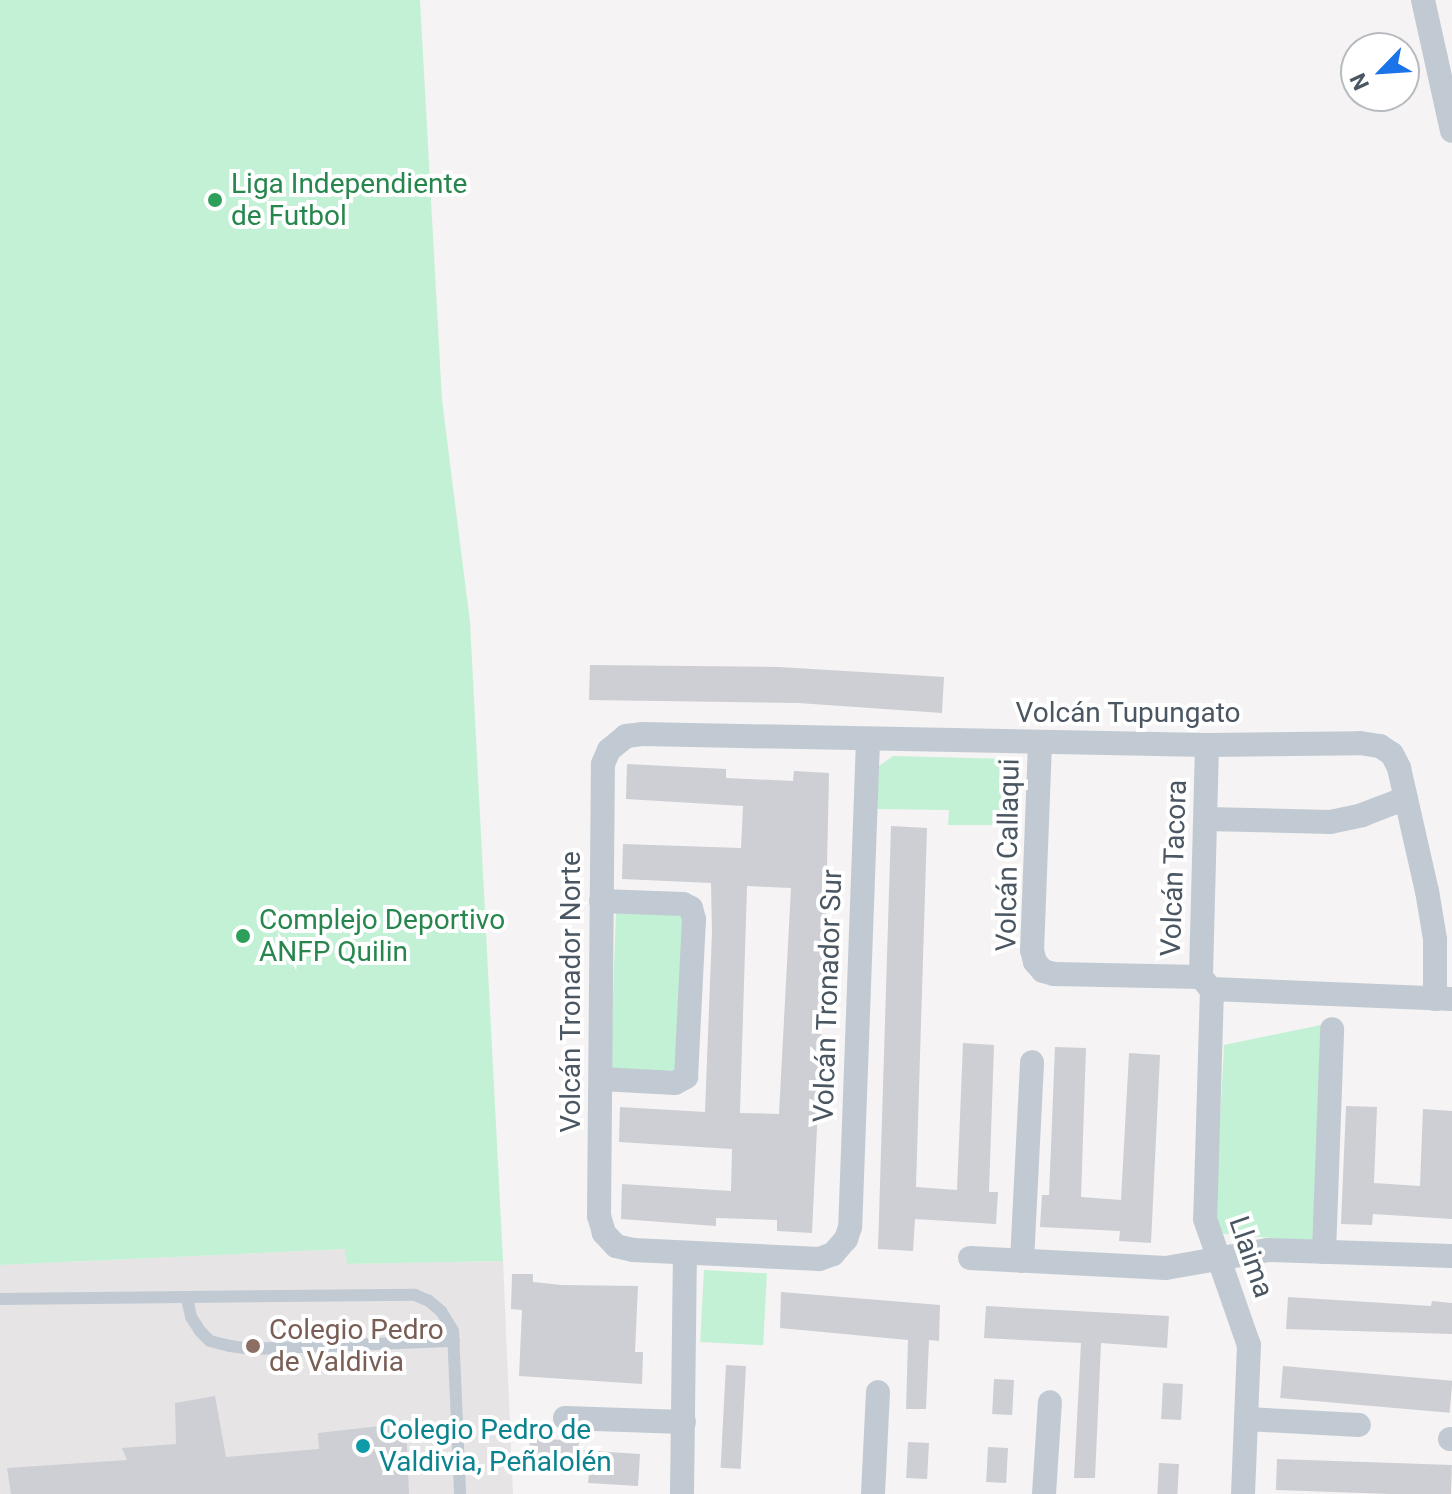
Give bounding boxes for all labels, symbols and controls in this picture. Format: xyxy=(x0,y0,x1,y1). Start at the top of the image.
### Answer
north arrow xyxy=(1340,32,1420,112)
text: N xyxy=(1345,69,1374,94)
place label: Liga Independiente de Futbol xyxy=(231,167,467,233)
marker: Liga Independiente de Futbol xyxy=(206,191,224,209)
street label: Volcán Tupungato xyxy=(1015,696,1241,730)
street label: Volcán Callaqui xyxy=(990,758,1026,952)
street label: Volcán Tacora xyxy=(1154,779,1194,957)
street label: Volcán Tronador Norte xyxy=(554,851,588,1133)
street label: Volcán Tronador Sur xyxy=(807,869,849,1123)
place label: Complejo Deportivo ANFP Quilin xyxy=(259,903,505,969)
marker: Complejo Deportivo ANFP Quilin xyxy=(234,927,252,945)
street label: Llaima xyxy=(1221,1212,1281,1302)
place label: Colegio Pedro de Valdivia xyxy=(269,1313,444,1379)
marker: Colegio Pedro de Valdivia xyxy=(244,1337,262,1355)
place label: Colegio Pedro de Valdivia, Peñalolén xyxy=(379,1413,612,1479)
marker: Colegio Pedro de Valdivia, Peñalolén xyxy=(354,1437,372,1455)

